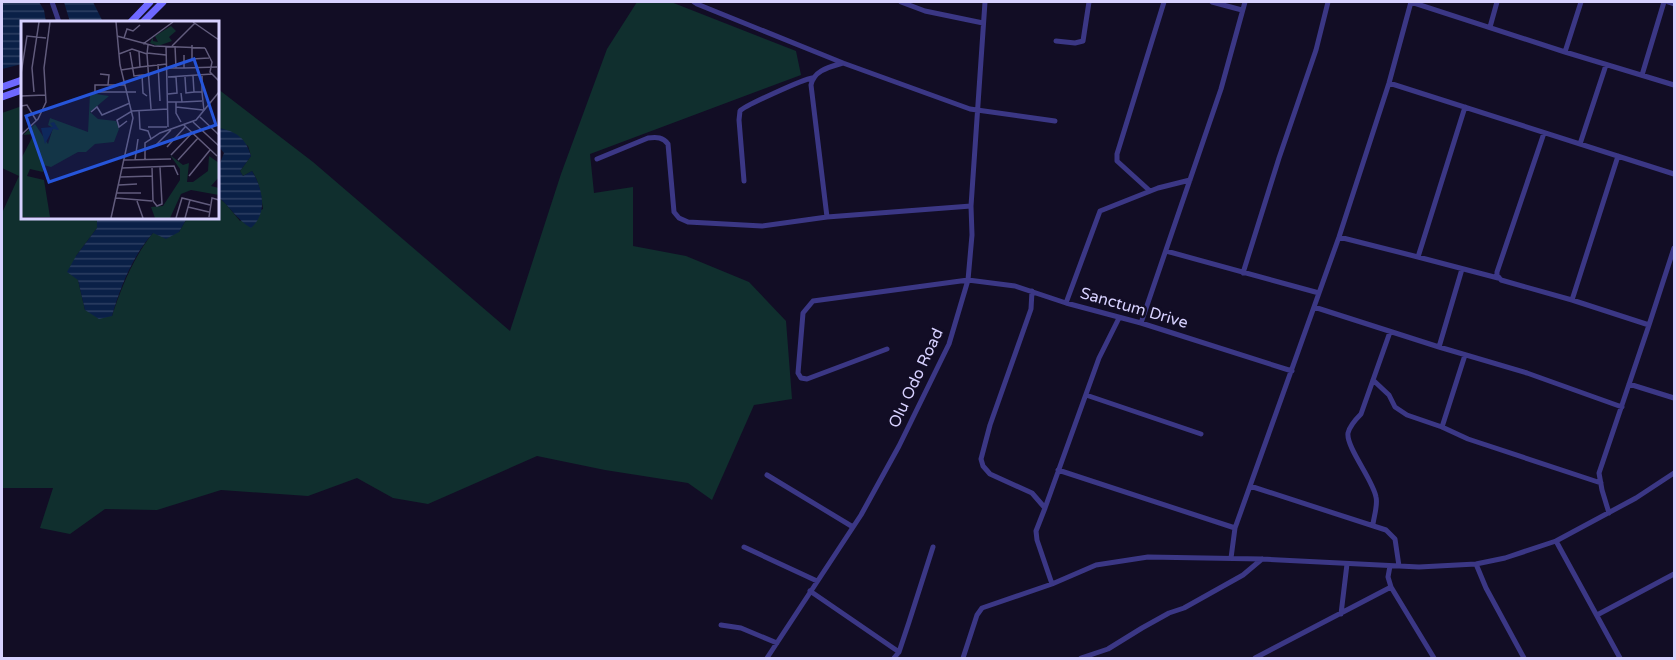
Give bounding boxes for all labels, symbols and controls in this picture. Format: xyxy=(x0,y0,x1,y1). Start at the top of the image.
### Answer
inset map xyxy=(21,21,219,219)
street label: Sanctum Drive xyxy=(1078,283,1190,333)
street label: Olu Odo Road xyxy=(884,325,948,431)

